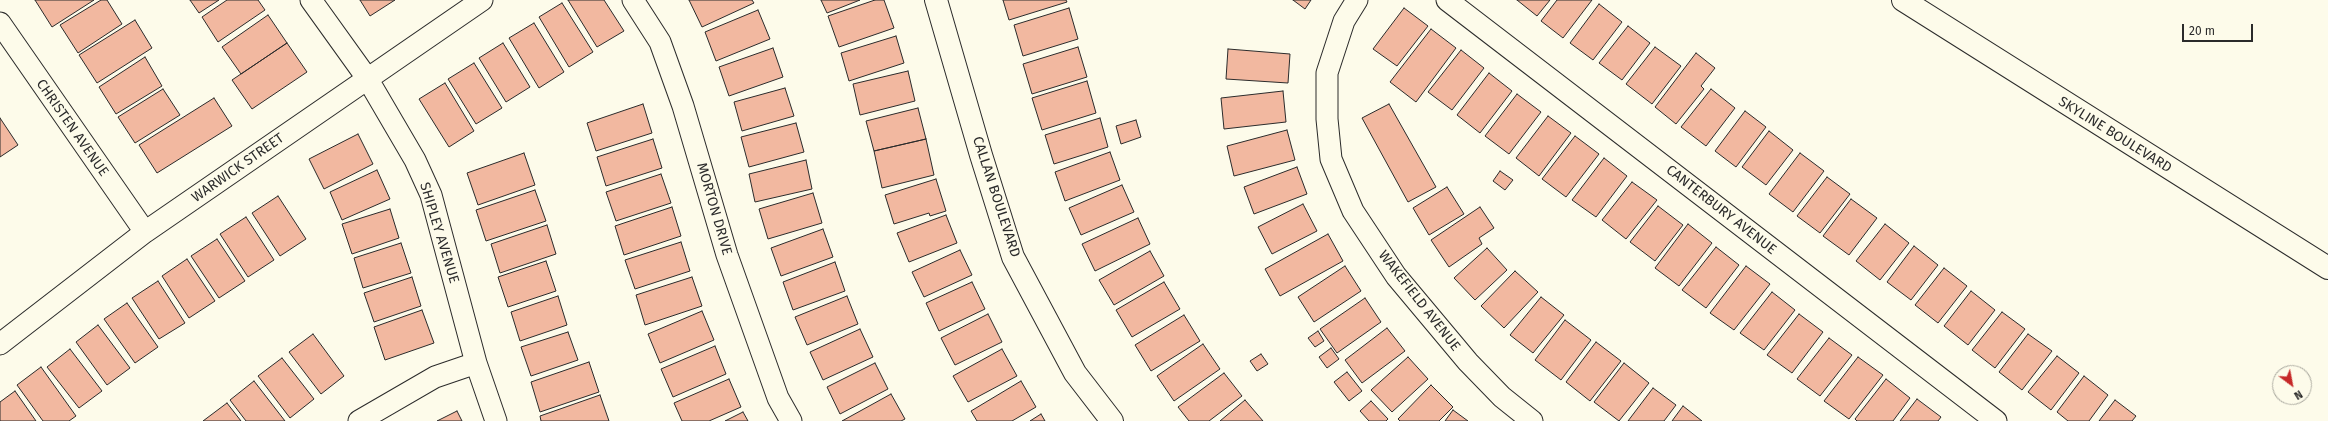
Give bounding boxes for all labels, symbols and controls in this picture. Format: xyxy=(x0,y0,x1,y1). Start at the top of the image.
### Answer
scale bar xyxy=(2184,16,2255,42)
text: 20 m xyxy=(2189,24,2215,38)
street label: CHRISTEN AVENUE xyxy=(32,76,112,180)
street label: SKYLINE BOULEVARD xyxy=(2055,93,2175,177)
street label: WARWICK STREET xyxy=(189,130,287,206)
street label: CALLAN BOULEVARD xyxy=(969,134,1023,260)
street label: MORTON DRIVE xyxy=(693,161,735,257)
street label: CANTERBURY AVENUE xyxy=(1663,162,1779,258)
street label: SHIPLEY AVENUE xyxy=(416,181,462,285)
street label: WAKEFIELD AVENUE xyxy=(1375,247,1463,355)
north arrow xyxy=(2272,365,2312,405)
text: N xyxy=(2292,387,2305,402)

